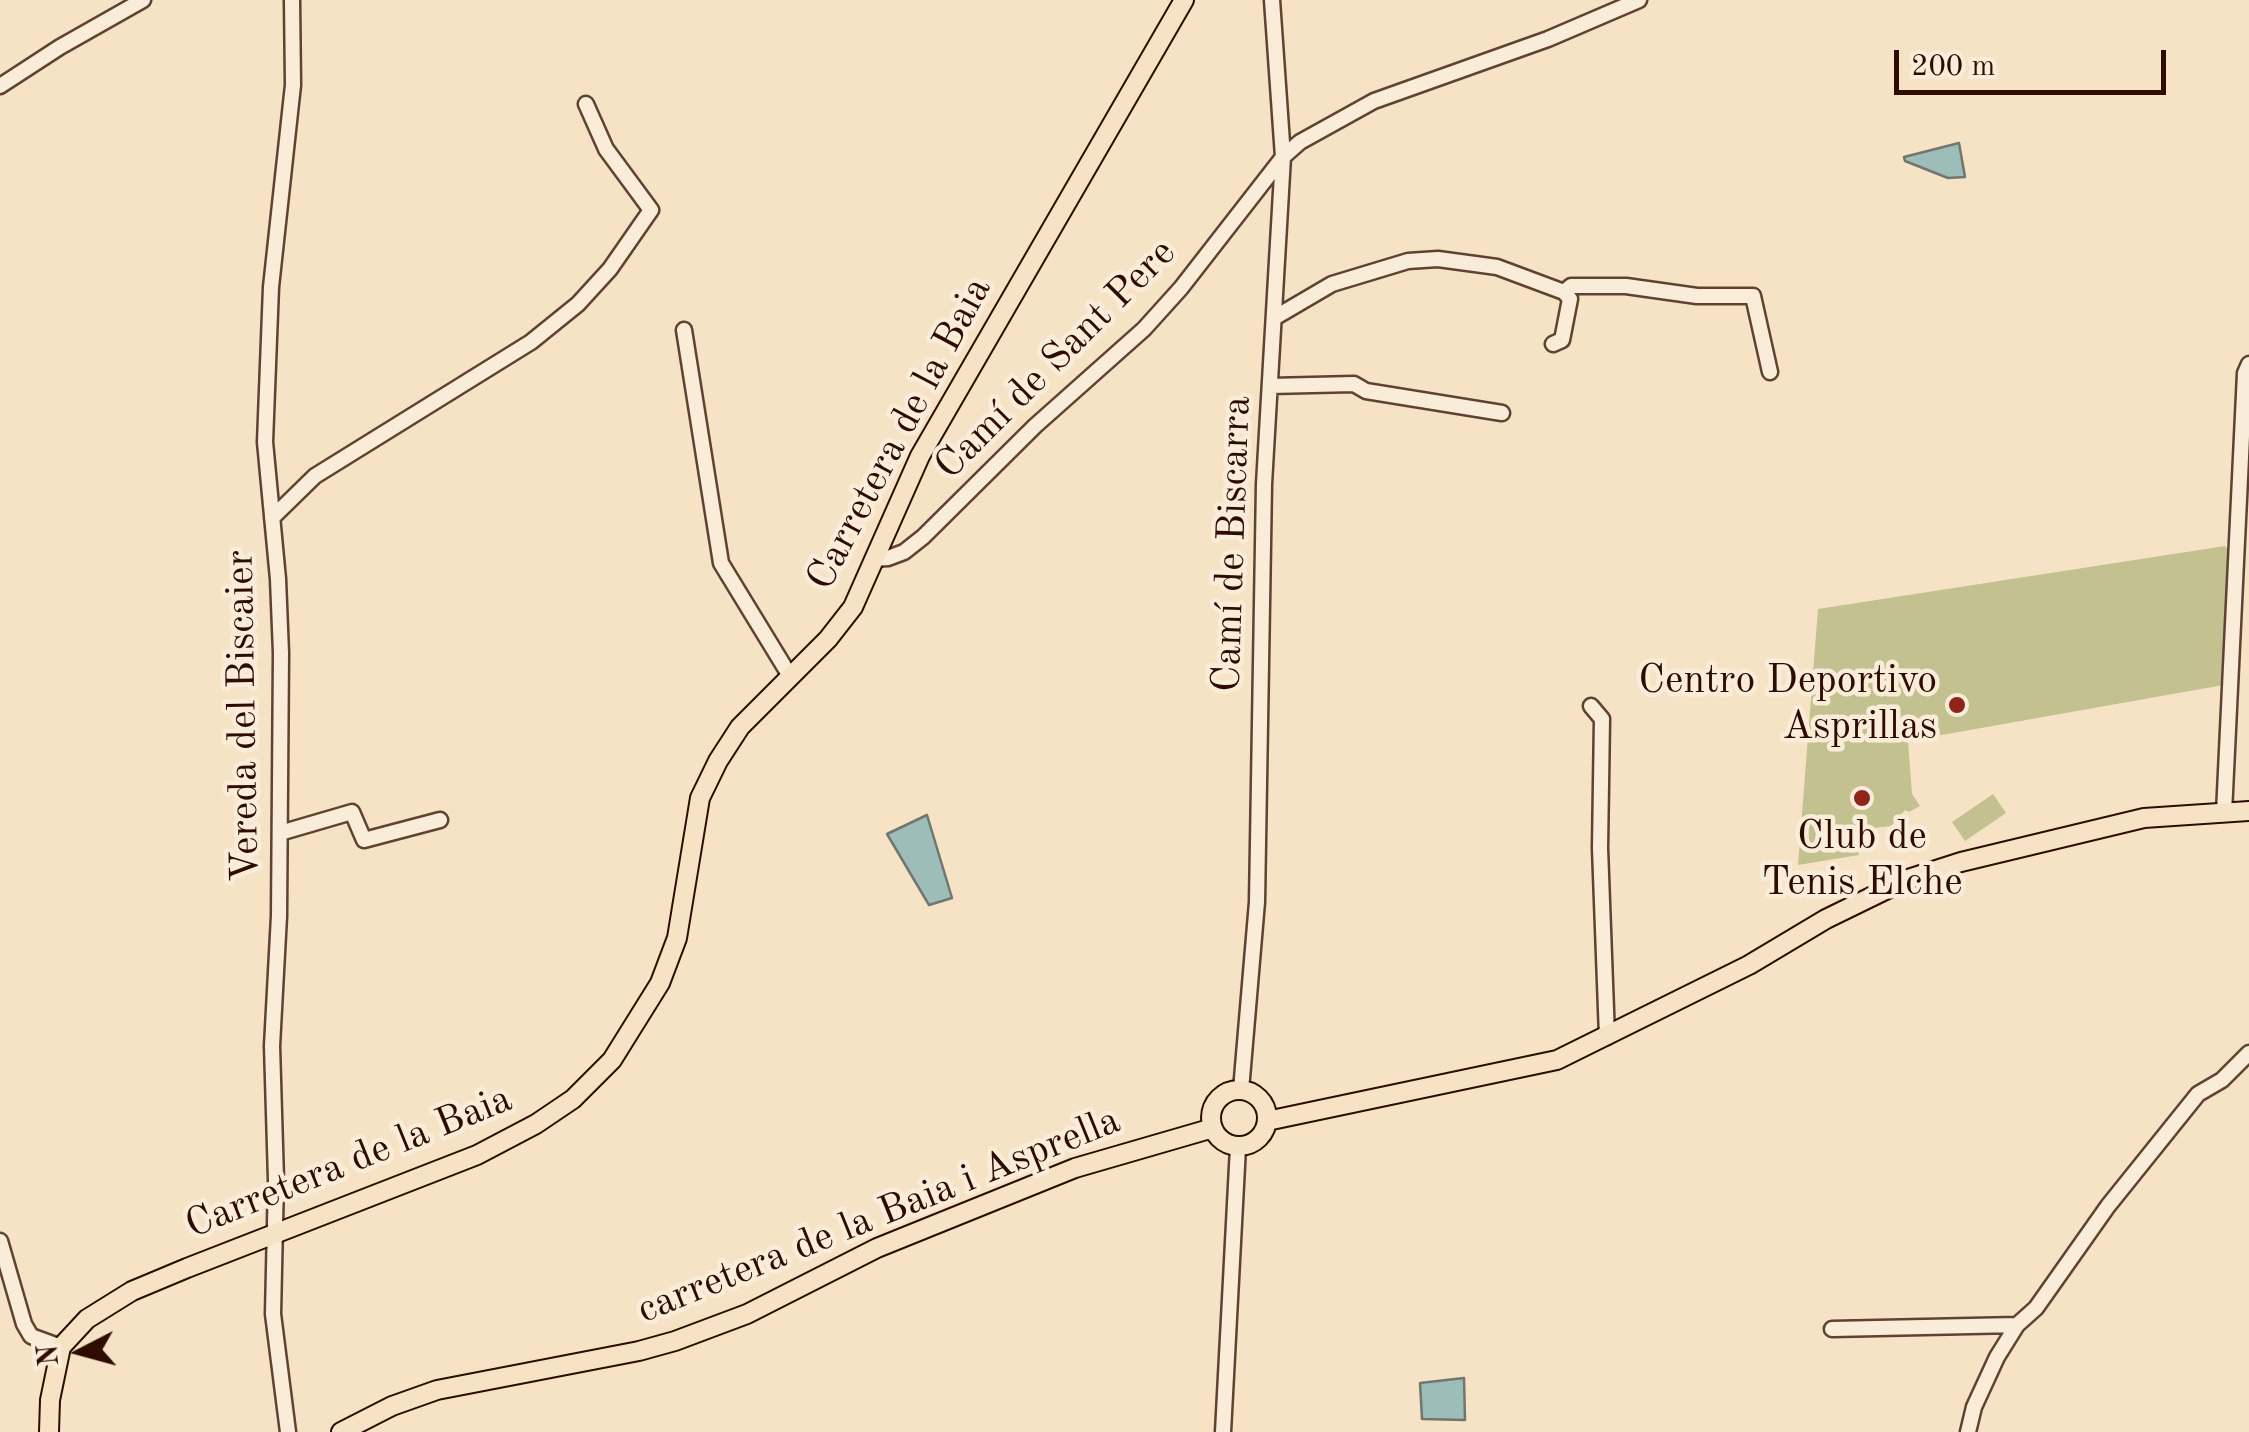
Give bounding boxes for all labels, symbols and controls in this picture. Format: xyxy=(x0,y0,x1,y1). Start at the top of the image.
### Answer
scale bar xyxy=(1899,30,2172,92)
text: 200 m xyxy=(1911,52,1995,82)
street label: Camí de Sant Pere xyxy=(926,230,1186,490)
street label: Carretera de la Baia xyxy=(797,269,1003,599)
street label: Camí de Biscarra xyxy=(1204,395,1262,693)
street label: Vereda del Biscaier xyxy=(217,550,271,882)
place label: Centro Deportivo Asprillas xyxy=(1638,658,1937,752)
marker: Centro Deportivo Asprillas xyxy=(1946,694,1968,716)
marker: Club de Tenis Elche xyxy=(1851,787,1873,809)
place label: Club de Tenis Elche xyxy=(1761,814,1963,908)
street label: Carretera de la Baia xyxy=(179,1076,519,1250)
street label: carretera de la Baia i Asprella xyxy=(631,1097,1127,1335)
north arrow xyxy=(30,1302,130,1402)
text: N xyxy=(35,1343,65,1367)

